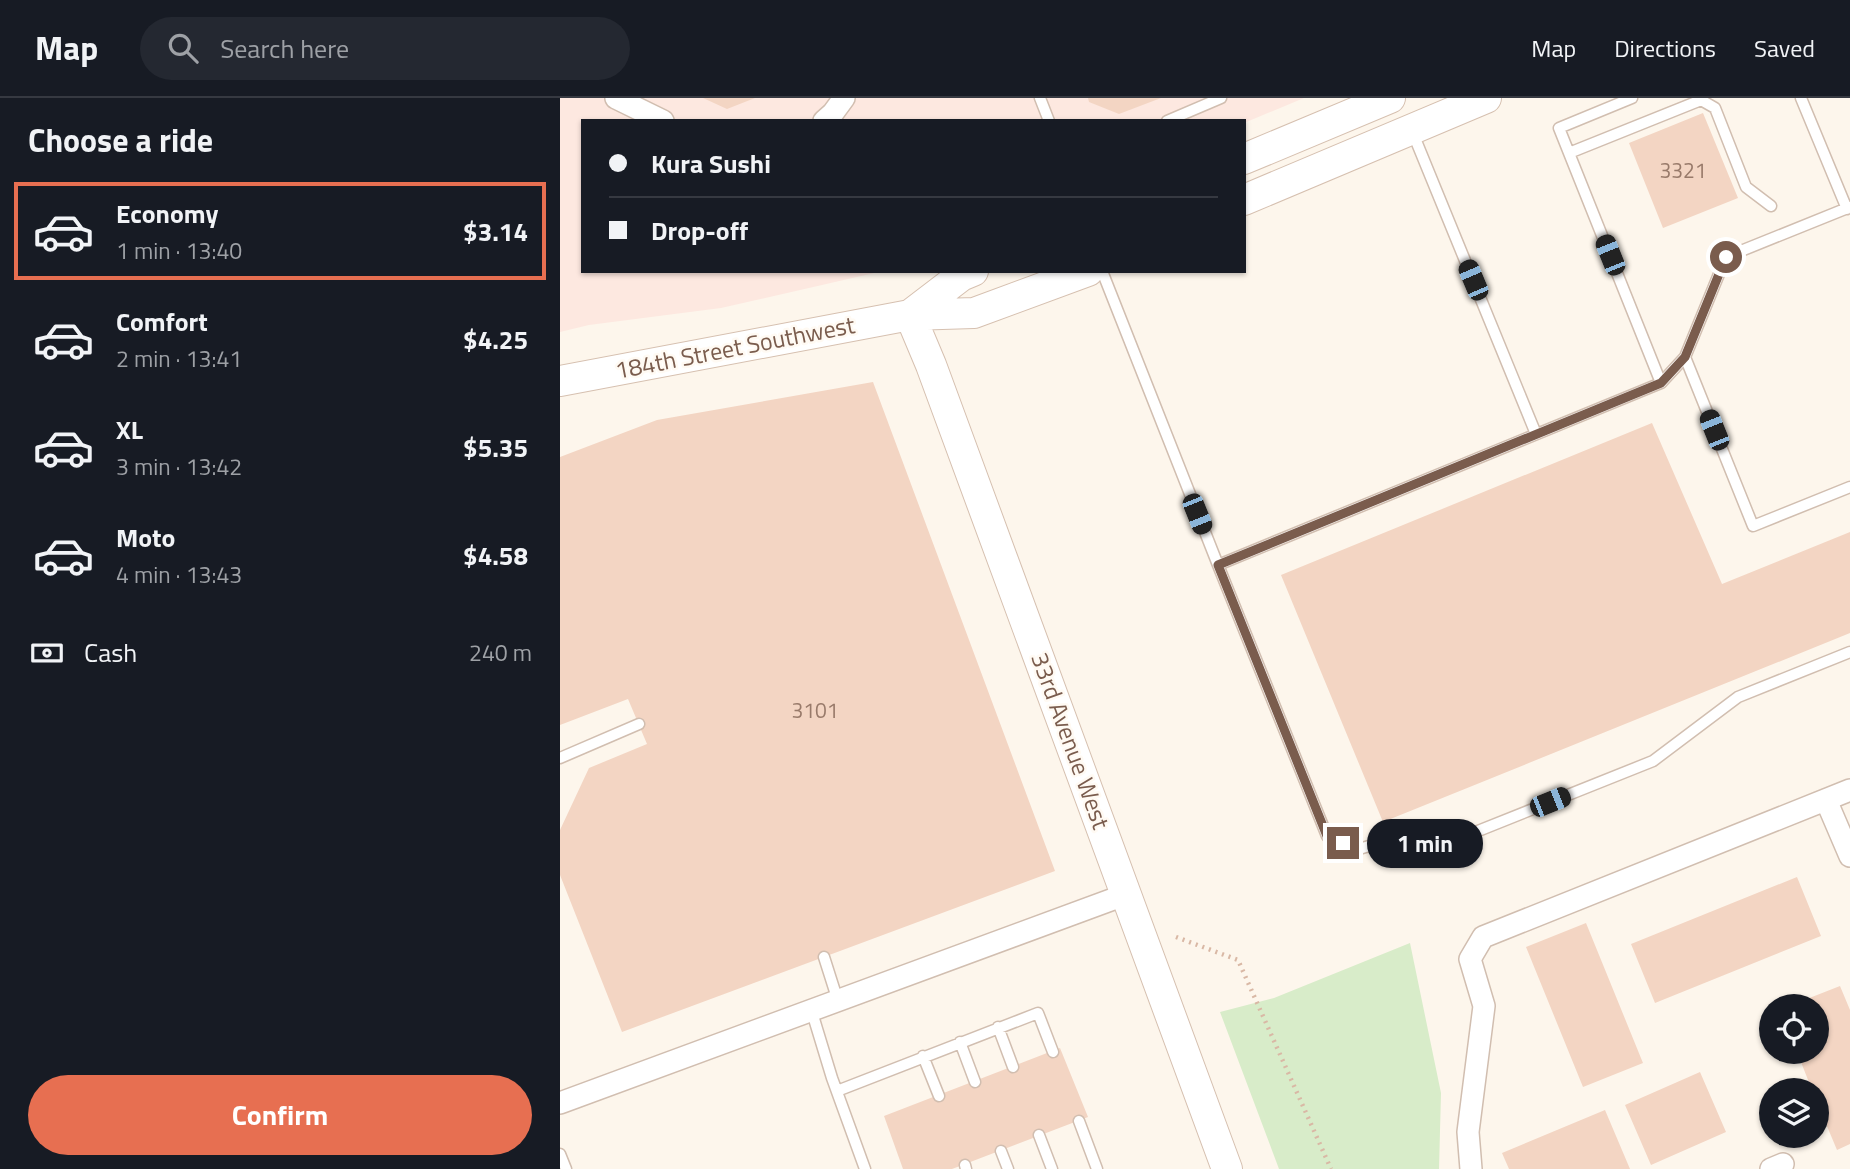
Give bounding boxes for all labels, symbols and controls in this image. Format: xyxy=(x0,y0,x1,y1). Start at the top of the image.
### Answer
search box xyxy=(140,17,630,80)
text: Map xyxy=(35,23,98,73)
icon: search xyxy=(164,29,202,67)
text: Search here xyxy=(220,29,349,68)
text: Map xyxy=(1531,30,1576,66)
text: Directions xyxy=(1614,30,1716,66)
text: Saved xyxy=(1754,30,1815,66)
text: Choose a ride xyxy=(28,116,213,164)
text: Kura Sushi xyxy=(651,144,771,183)
house number: 3321 xyxy=(1659,154,1707,186)
text: Economy xyxy=(116,194,218,233)
icon: car xyxy=(32,200,95,263)
text: Drop-off xyxy=(651,211,748,250)
text: $3.14 xyxy=(463,212,528,251)
car xyxy=(1593,232,1628,278)
text: 1 min · 13:40 xyxy=(116,233,242,268)
route start xyxy=(1710,241,1742,273)
car xyxy=(1456,257,1491,303)
text: Comfort xyxy=(116,302,208,341)
street label: 184th Street Southwest xyxy=(612,306,858,388)
icon: car xyxy=(32,308,95,371)
text: $4.25 xyxy=(463,320,528,359)
text: 2 min · 13:41 xyxy=(116,341,242,376)
car xyxy=(1697,407,1732,453)
text: XL xyxy=(116,410,143,449)
icon: car xyxy=(32,416,95,479)
text: $5.35 xyxy=(463,428,528,467)
text: 3 min · 13:42 xyxy=(116,449,242,484)
car xyxy=(1180,491,1215,537)
text: Moto xyxy=(116,518,175,557)
icon: car xyxy=(32,524,95,587)
text: $4.58 xyxy=(463,536,528,575)
text: 4 min · 13:43 xyxy=(116,557,242,592)
text: Cash xyxy=(84,633,137,672)
icon: cash xyxy=(28,634,66,672)
text: 240 m xyxy=(469,635,532,670)
street label: 33rd Avenue West xyxy=(1022,647,1120,835)
house number: 3101 xyxy=(791,694,839,726)
car xyxy=(1527,784,1574,820)
callout: 1 min xyxy=(1368,818,1483,868)
text: 1 min xyxy=(1397,826,1453,861)
route end xyxy=(1327,827,1359,859)
map controls xyxy=(1759,994,1829,1148)
button: locate xyxy=(1759,994,1829,1064)
button: Confirm xyxy=(28,1075,532,1155)
button: layers xyxy=(1759,1078,1829,1148)

